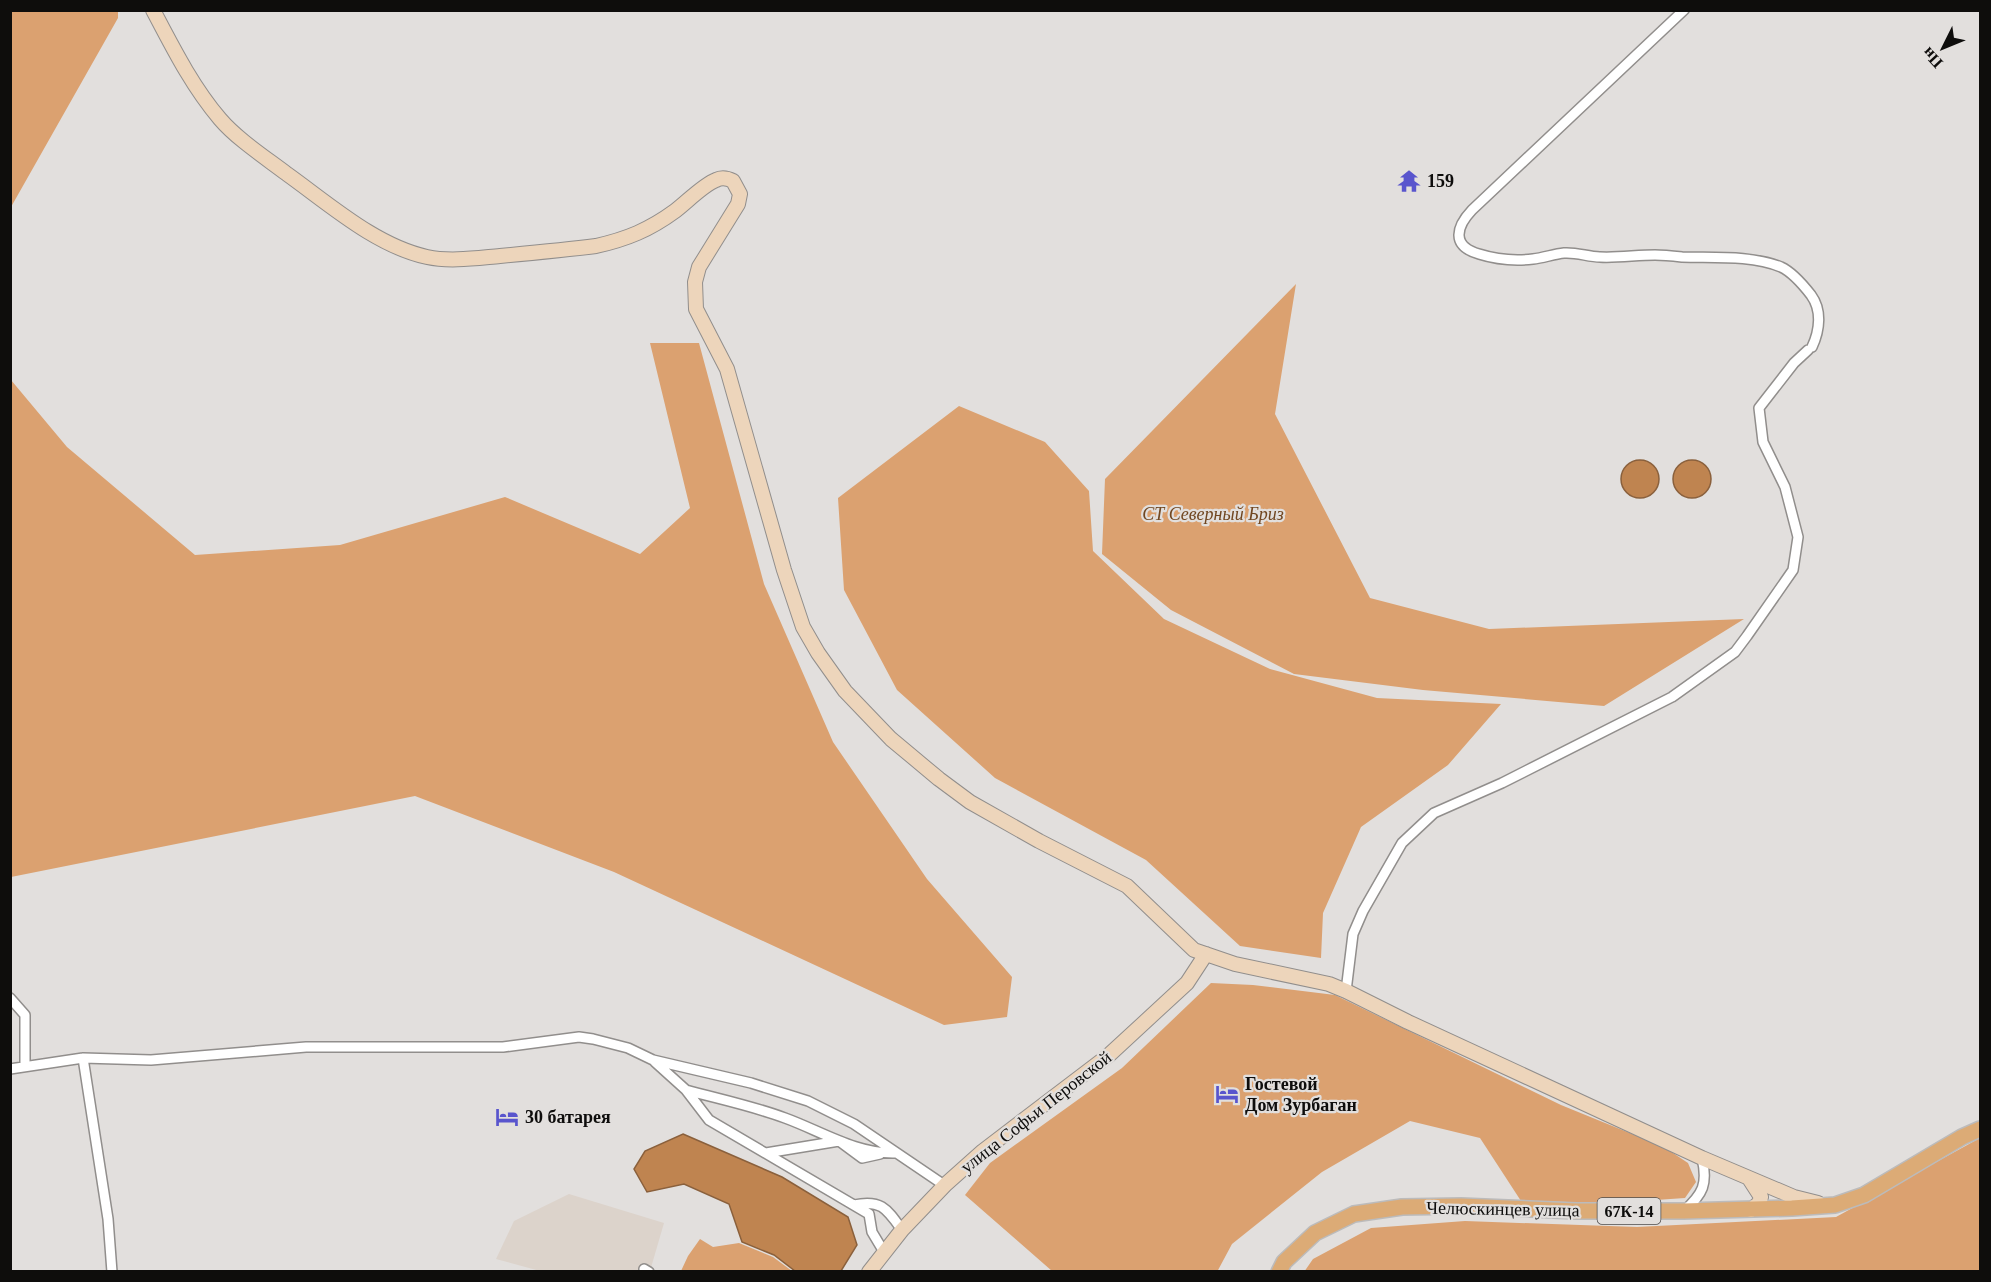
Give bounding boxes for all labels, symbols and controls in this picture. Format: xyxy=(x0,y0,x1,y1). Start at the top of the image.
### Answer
north arrow xyxy=(1913,18,1973,78)
text: Пн xyxy=(1919,44,1946,72)
temple icon: 159 xyxy=(1396,168,1422,194)
place label: 159 xyxy=(1427,171,1454,191)
park label: СТ Северный Бриз xyxy=(1142,504,1284,524)
street label: улица Софьи Перовской xyxy=(957,1047,1116,1177)
place label: Гостевой Дом Зурбаган xyxy=(1245,1074,1357,1115)
hotel icon: Гостевой Дом Зурбаган xyxy=(1214,1081,1240,1107)
hotel icon: 30 батарея xyxy=(494,1104,520,1130)
place label: 30 батарея xyxy=(525,1107,611,1127)
street label: Челюскинцев улица xyxy=(1426,1198,1580,1220)
road number: 67К-14 xyxy=(1598,1198,1660,1224)

